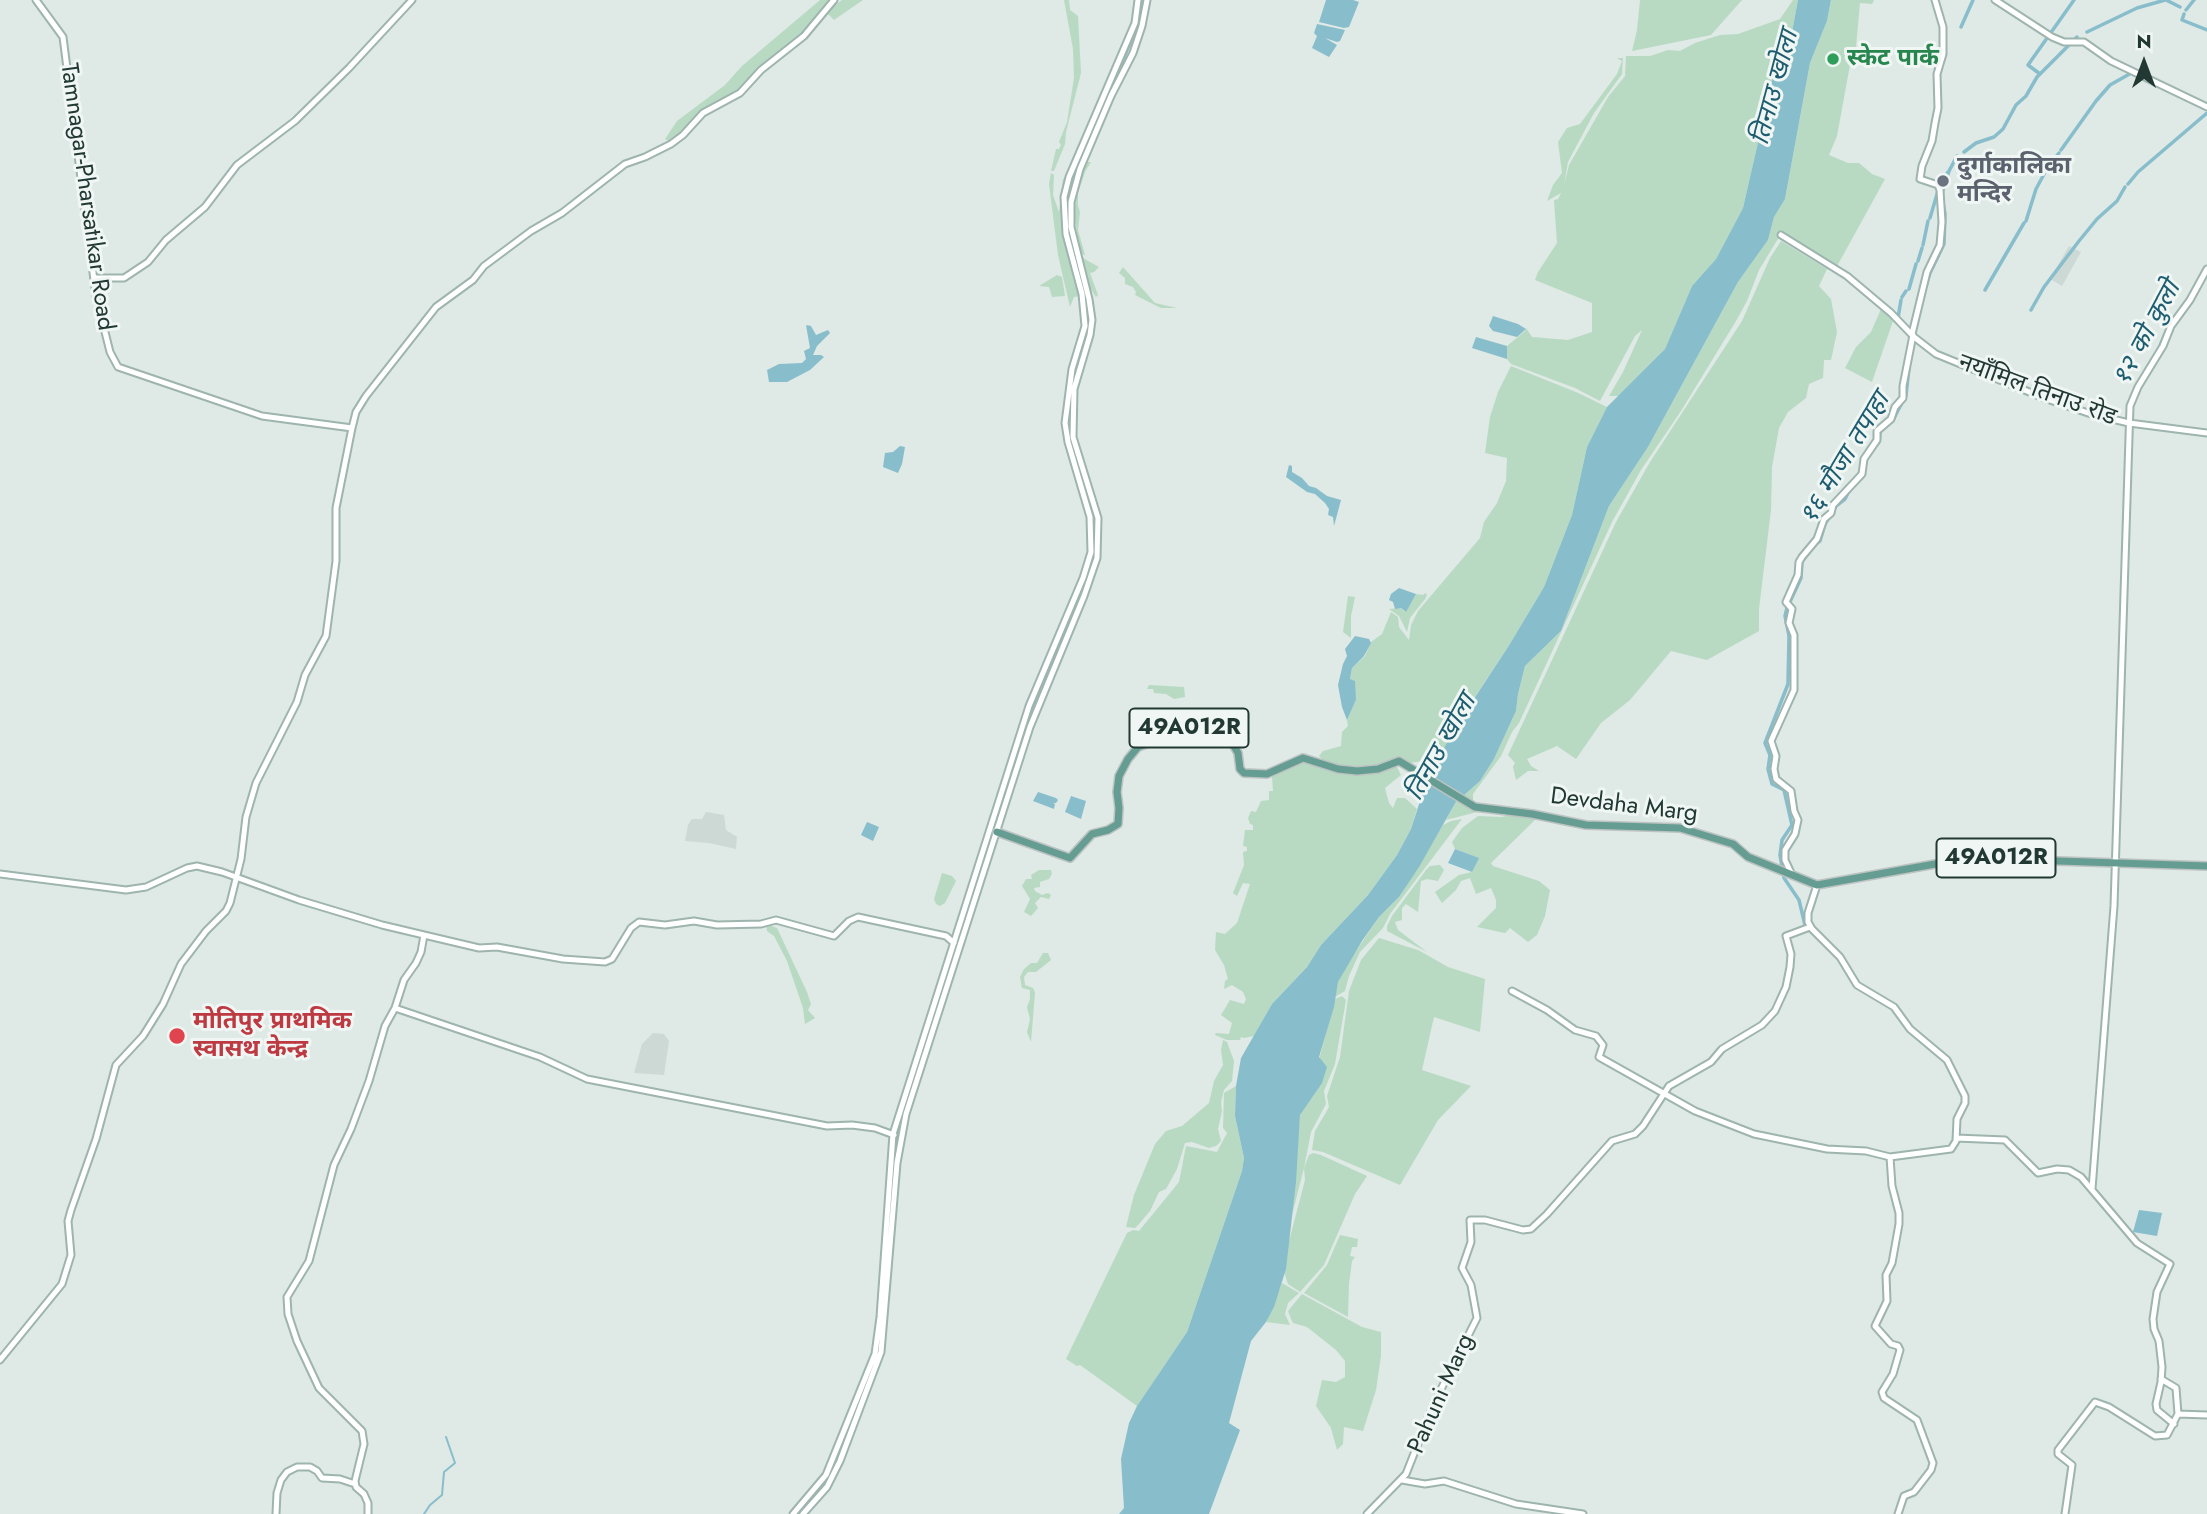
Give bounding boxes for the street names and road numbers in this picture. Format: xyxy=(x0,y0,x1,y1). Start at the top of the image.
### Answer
street label: Tamnagar-Pharsatikar Road xyxy=(53,61,119,333)
street label: नयाँमिल तिनाउ रोड xyxy=(1954,349,2120,433)
road number: 49A012R xyxy=(1130,708,1248,748)
street label: Devdaha Marg xyxy=(1549,783,1699,829)
road number: 49A012R xyxy=(1937,838,2056,878)
street label: Pahuni Marg xyxy=(1403,1330,1481,1458)

